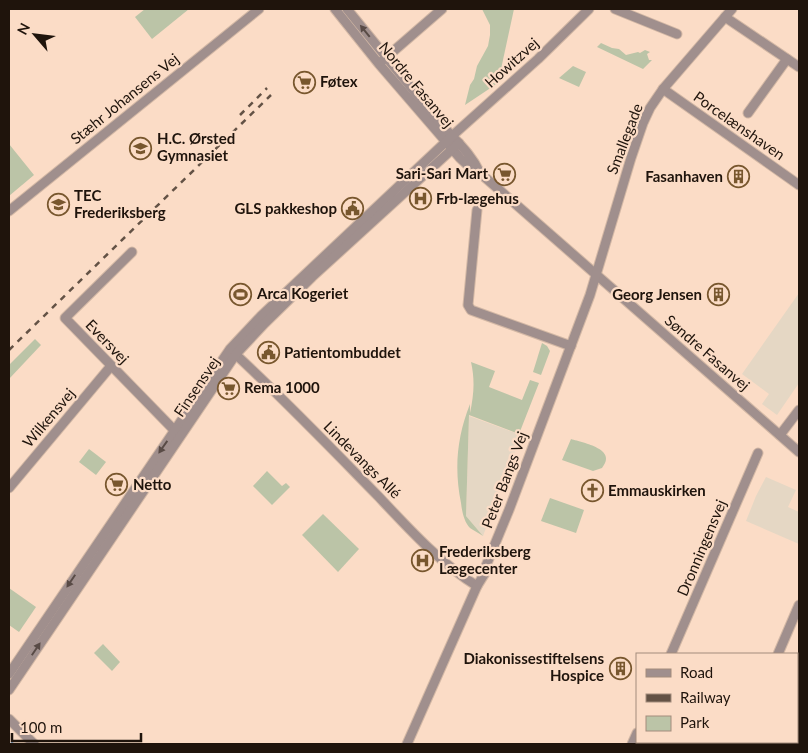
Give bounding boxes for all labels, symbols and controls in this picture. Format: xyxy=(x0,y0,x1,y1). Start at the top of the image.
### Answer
north arrow xyxy=(10,10,60,60)
text: N xyxy=(13,20,33,37)
one-way arrow xyxy=(359,25,370,38)
street label: Howitzvej xyxy=(481,33,542,91)
street label: Nordre Fasanvej xyxy=(376,38,458,131)
street label: Stæhr Johansens Vej xyxy=(67,49,182,147)
supermarket icon: Føtex xyxy=(292,70,316,94)
place label: Føtex xyxy=(320,72,358,90)
street label: Porcelænshaven xyxy=(691,87,789,163)
street label: Smallegade xyxy=(602,101,646,177)
place label: H.C. Ørsted Gymnasiet xyxy=(157,129,235,164)
school or university icon: H.C. Ørsted Gymnasiet xyxy=(129,136,153,160)
supermarket icon: Sari-Sari Mart xyxy=(492,162,516,186)
place label: Sari-Sari Mart xyxy=(396,164,488,182)
building icon: Fasanhaven xyxy=(727,165,751,189)
place label: Fasanhaven xyxy=(645,167,723,185)
place label: TEC Frederiksberg xyxy=(74,186,166,221)
hospital icon: Frb-lægehus xyxy=(408,187,432,211)
place label: Frb-lægehus xyxy=(436,189,519,207)
school or university icon: TEC Frederiksberg xyxy=(46,193,70,217)
public building icon: GLS pakkeshop xyxy=(341,197,365,221)
place label: GLS pakkeshop xyxy=(234,199,337,217)
sports icon: Arca Kogeriet xyxy=(229,282,253,306)
building icon: Georg Jensen xyxy=(706,283,730,307)
place label: Arca Kogeriet xyxy=(256,284,349,302)
place label: Georg Jensen xyxy=(612,285,702,303)
street label: Søndre Fasanvej xyxy=(662,311,754,394)
street label: Eversvej xyxy=(82,315,133,367)
public building icon: Patientombuddet xyxy=(256,341,280,365)
place label: Patientombuddet xyxy=(284,343,401,361)
street label: Finsensvej xyxy=(170,353,223,420)
supermarket icon: Rema 1000 xyxy=(216,376,240,400)
place label: Rema 1000 xyxy=(244,378,320,396)
street label: Wilkensvej xyxy=(18,384,78,451)
street label: Lindevangs Allé xyxy=(320,417,405,502)
street label: Peter Bangs Vej xyxy=(477,429,531,531)
one-way arrow xyxy=(157,440,168,453)
supermarket icon: Netto xyxy=(105,473,129,497)
place label: Netto xyxy=(133,475,172,493)
church icon: Emmauskirken xyxy=(580,479,604,503)
place label: Emmauskirken xyxy=(608,481,706,499)
street label: Dronningensvej xyxy=(673,497,729,599)
place label: Frederiksberg Lægecenter xyxy=(439,542,531,577)
hospital icon: Frederiksberg Lægecenter xyxy=(411,549,435,573)
one-way arrow xyxy=(66,574,76,588)
one-way arrow xyxy=(31,642,41,656)
place label: Diakonissestiftelsens Hospice xyxy=(463,649,604,684)
legend xyxy=(636,653,798,743)
building icon: Diakonissestiftelsens Hospice xyxy=(608,656,632,680)
text: Road xyxy=(680,663,713,681)
text: Railway xyxy=(680,688,731,706)
scale bar xyxy=(12,710,141,742)
text: Park xyxy=(680,713,710,731)
text: 100 m xyxy=(20,718,62,736)

